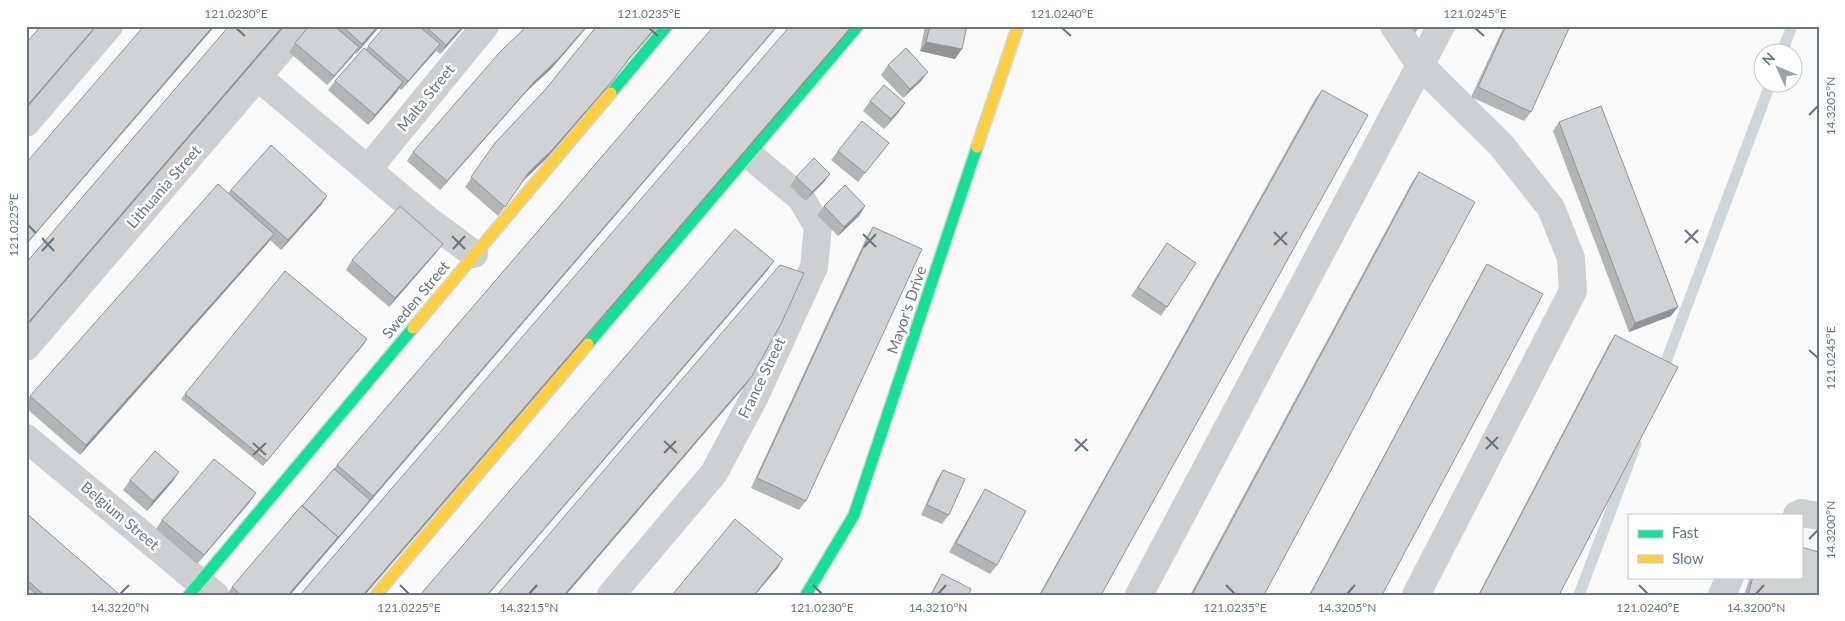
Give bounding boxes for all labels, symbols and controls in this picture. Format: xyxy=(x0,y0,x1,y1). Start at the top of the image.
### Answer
text: 121.0230°E xyxy=(204,6,268,21)
text: 121.0235°E xyxy=(617,6,681,21)
text: 121.0240°E xyxy=(1030,6,1094,21)
text: 121.0245°E xyxy=(1443,6,1507,21)
north arrow xyxy=(1752,42,1802,92)
text: N xyxy=(1758,49,1778,68)
street label: Malta Street xyxy=(393,60,458,134)
text: 14.3205°N xyxy=(1823,77,1838,135)
street label: Lithuania Street xyxy=(122,141,204,231)
text: 121.0225°E xyxy=(6,193,21,257)
street label: Sweden Street xyxy=(378,257,453,342)
street label: Mayor's Drive xyxy=(883,263,929,356)
text: 121.0245°E xyxy=(1823,326,1838,390)
street label: France Street xyxy=(734,334,789,421)
street label: Belgium Street xyxy=(78,477,164,554)
text: 14.3200°N xyxy=(1823,501,1838,559)
legend xyxy=(1628,514,1802,578)
text: Fast xyxy=(1672,523,1699,541)
text: Slow xyxy=(1672,549,1704,567)
text: 14.3220°N xyxy=(91,600,149,615)
text: 121.0225°E xyxy=(377,600,441,615)
text: 14.3215°N xyxy=(500,600,558,615)
text: 121.0230°E xyxy=(790,600,854,615)
text: 14.3210°N xyxy=(909,600,967,615)
text: 121.0235°E xyxy=(1203,600,1267,615)
text: 14.3205°N xyxy=(1318,600,1376,615)
text: 121.0240°E xyxy=(1616,600,1680,615)
text: 14.3200°N xyxy=(1727,600,1785,615)

